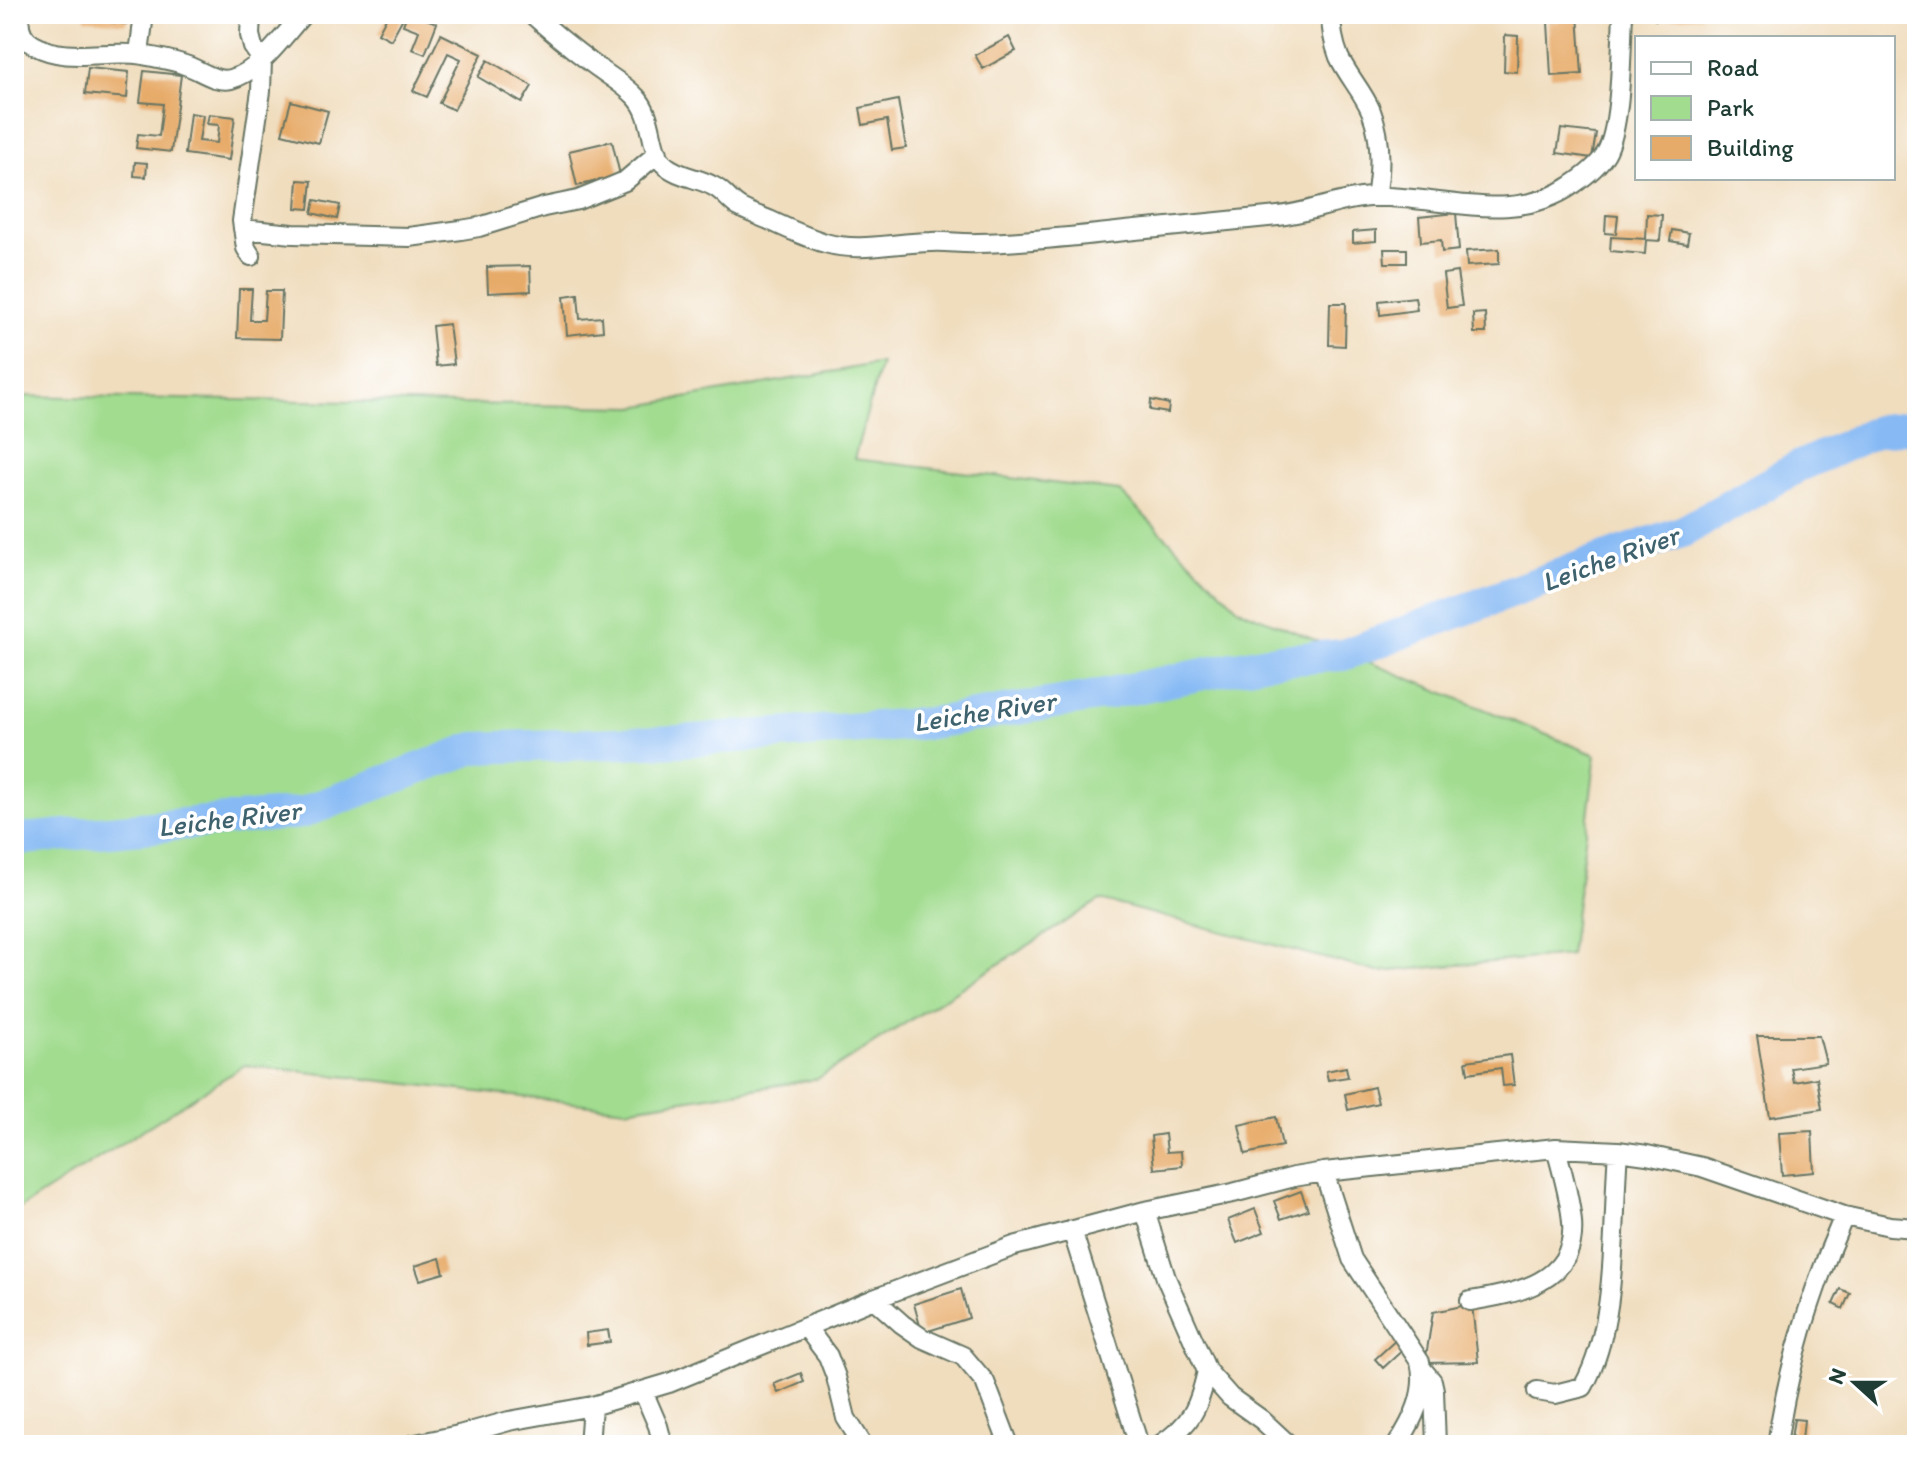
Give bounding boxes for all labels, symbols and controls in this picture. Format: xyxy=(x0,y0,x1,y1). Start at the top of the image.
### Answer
legend xyxy=(1635,36,1895,180)
text: Road xyxy=(1707,53,1759,82)
text: Park xyxy=(1707,93,1754,122)
text: Building xyxy=(1707,133,1794,162)
water label: Leiche River xyxy=(1537,517,1686,598)
water label: Leiche River xyxy=(911,683,1060,739)
water label: Leiche River xyxy=(156,792,305,844)
north arrow xyxy=(1815,1343,1895,1423)
text: N xyxy=(1822,1364,1852,1388)

